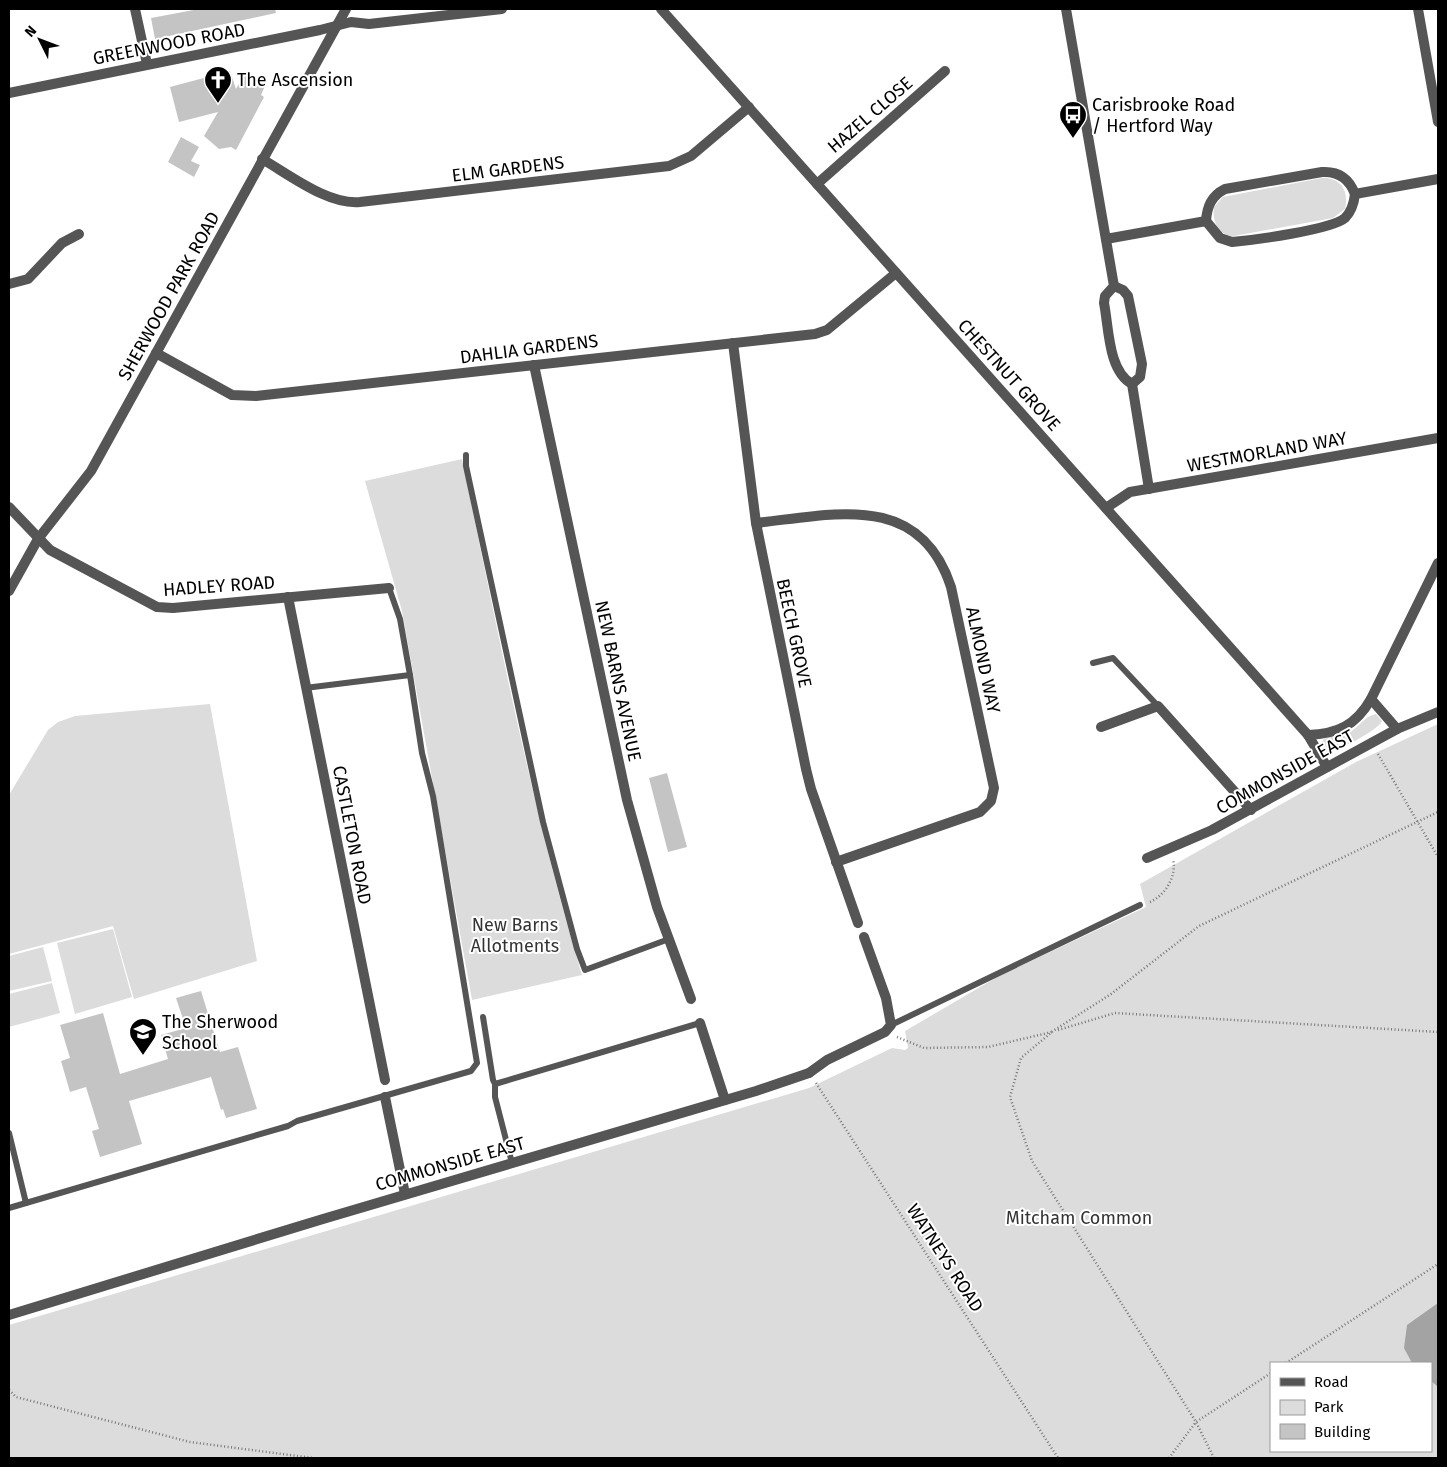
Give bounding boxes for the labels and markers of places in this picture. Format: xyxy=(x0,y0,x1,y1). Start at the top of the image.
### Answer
church icon: The Ascension xyxy=(203,65,233,104)
place label: The Ascension xyxy=(237,69,353,91)
place label: Carisbrooke Road / Hertford Way xyxy=(1092,94,1235,137)
bus stop icon: Carisbrooke Road / Hertford Way xyxy=(1058,100,1088,139)
place label: The Sherwood School xyxy=(162,1011,278,1054)
school or university icon: The Sherwood School xyxy=(128,1017,158,1056)

